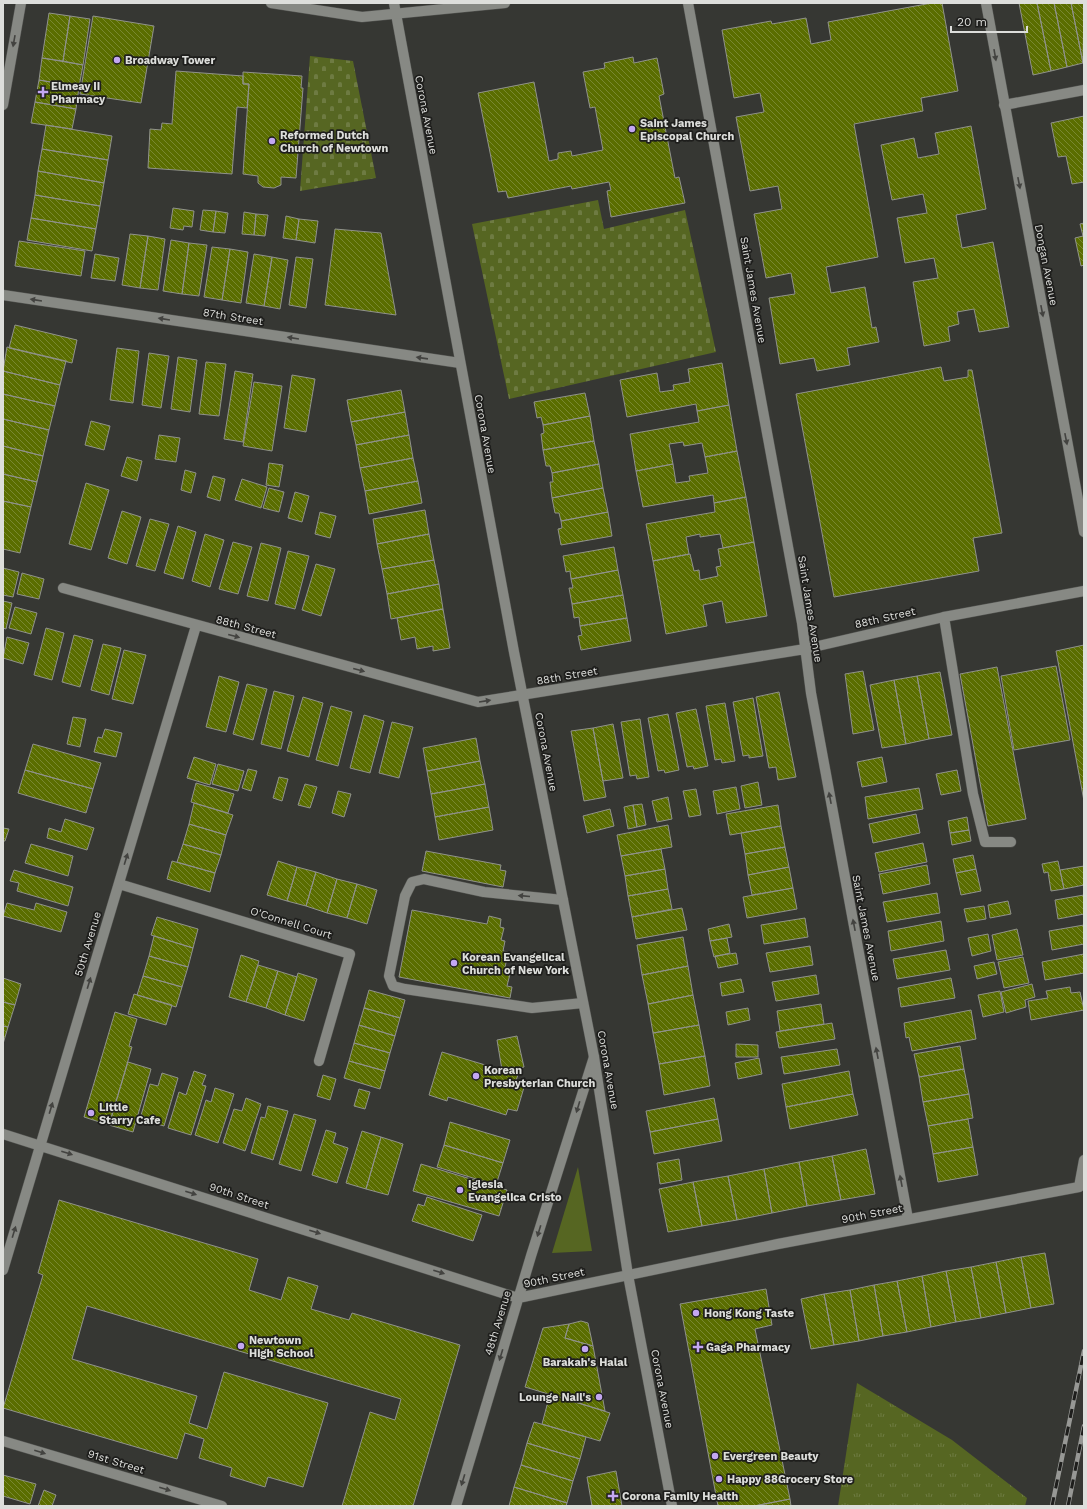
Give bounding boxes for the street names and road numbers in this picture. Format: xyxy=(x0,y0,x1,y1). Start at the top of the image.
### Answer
street label: Corona Avenue xyxy=(412,74,440,156)
street label: Dongan Avenue xyxy=(1032,223,1060,307)
street label: Saint James Avenue xyxy=(737,236,769,344)
street label: 87th Street xyxy=(202,306,264,328)
street label: Corona Avenue xyxy=(472,393,498,475)
street label: Saint James Avenue xyxy=(795,555,825,663)
street label: 88th Street xyxy=(853,605,917,631)
street label: 88th Street xyxy=(214,613,278,641)
street label: 88th Street xyxy=(535,664,599,688)
street label: Corona Avenue xyxy=(532,711,560,793)
street label: Saint James Avenue xyxy=(849,874,883,982)
street label: O'Connell Court xyxy=(249,904,334,942)
street label: 50th Avenue xyxy=(72,910,104,978)
street label: Corona Avenue xyxy=(595,1029,621,1111)
street label: 90th Street xyxy=(208,1180,271,1212)
street label: 90th Street xyxy=(840,1202,904,1226)
street label: 90th Street xyxy=(522,1265,586,1291)
street label: 48th Avenue xyxy=(482,1289,514,1357)
street label: Corona Avenue xyxy=(648,1348,676,1430)
street label: 91st Street xyxy=(86,1447,146,1477)

